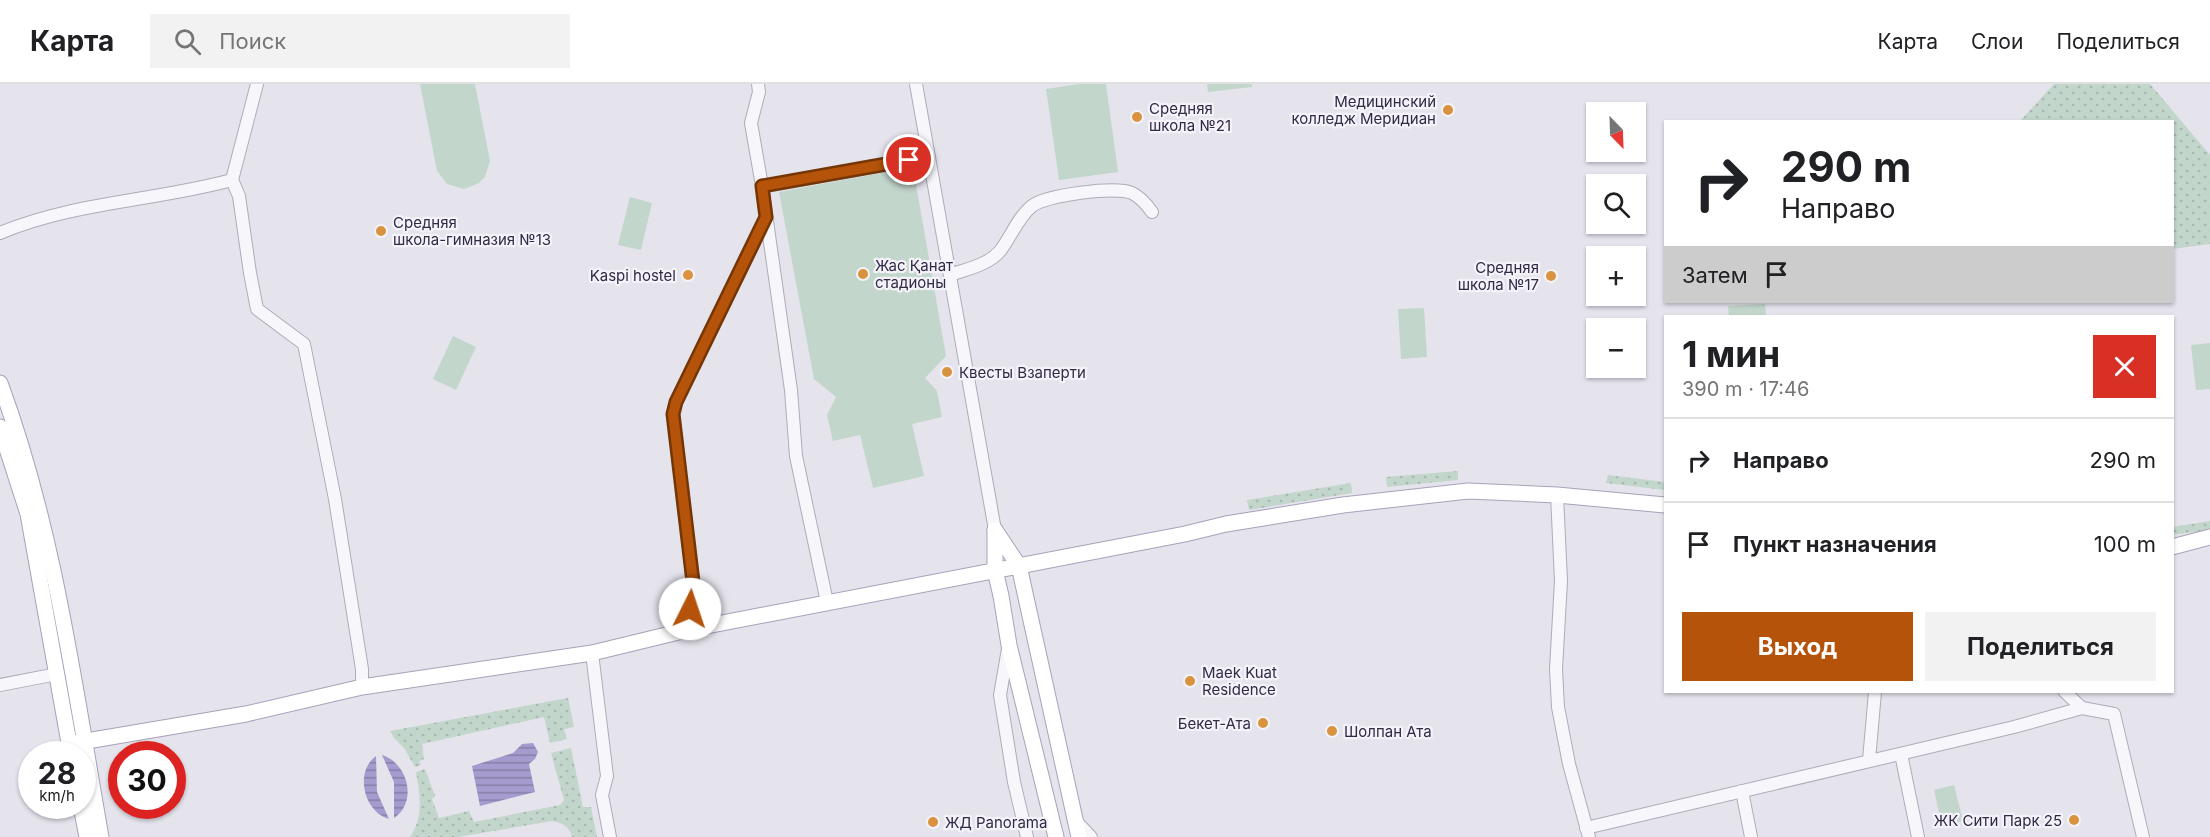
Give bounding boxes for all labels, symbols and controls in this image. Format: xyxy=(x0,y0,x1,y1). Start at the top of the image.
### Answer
search box xyxy=(150,14,570,68)
text: Карта xyxy=(30,24,114,58)
icon: search xyxy=(171,25,204,58)
text: Поиск xyxy=(219,28,286,54)
text: Карта xyxy=(1878,29,1938,54)
text: Слои xyxy=(1971,29,2023,54)
text: Поделиться xyxy=(2056,29,2180,54)
place label: Медицинский колледж Меридиан xyxy=(1291,92,1436,128)
place label: Средняя школа №21 xyxy=(1149,99,1231,135)
north arrow xyxy=(1586,102,1646,162)
map controls xyxy=(1586,102,1646,378)
marker: Медицинский колледж Меридиан xyxy=(1441,103,1455,117)
marker: Средняя школа №21 xyxy=(1130,110,1144,124)
pin xyxy=(883,134,934,185)
text: 290 m xyxy=(1781,141,1911,192)
icon: arrive xyxy=(892,143,925,176)
icon: right xyxy=(1682,144,1760,222)
button: search xyxy=(1586,174,1646,234)
text: Направо xyxy=(1781,192,1896,225)
place label: Средняя школа-гимназия №13 xyxy=(393,213,551,249)
marker: Средняя школа-гимназия №13 xyxy=(374,224,388,238)
button: + xyxy=(1586,246,1646,306)
place label: Жас Қанат стадионы xyxy=(875,256,953,292)
place label: Средняя школа №17 xyxy=(1458,258,1539,294)
icon: arrive xyxy=(1760,258,1793,291)
text: Затем xyxy=(1682,262,1748,288)
place label: Kaspi hostel xyxy=(590,266,676,285)
marker: Жас Қанат стадионы xyxy=(856,267,870,281)
marker: Kaspi hostel xyxy=(681,268,695,282)
marker: Средняя школа №17 xyxy=(1544,269,1558,283)
button: − xyxy=(1586,318,1646,378)
text: 1 мин xyxy=(1682,332,1780,376)
button: close xyxy=(2093,335,2156,398)
place label: Квесты Взаперти xyxy=(959,363,1086,382)
marker: Квесты Взаперти xyxy=(940,365,954,379)
text: 390 m · 17:46 xyxy=(1682,377,1809,401)
icon: right xyxy=(1682,444,1715,477)
text: Направо xyxy=(1733,447,1829,473)
text: 290 m xyxy=(2090,447,2156,473)
icon: arrive xyxy=(1682,528,1715,561)
text: Пункт назначения xyxy=(1733,531,1937,557)
text: 100 m xyxy=(2094,531,2156,557)
position arrow xyxy=(658,577,722,641)
button: Выход xyxy=(1682,612,1913,681)
button: Поделиться xyxy=(1925,612,2156,681)
place label: Maek Kuat Residence xyxy=(1202,663,1277,699)
marker: Maek Kuat Residence xyxy=(1183,674,1197,688)
place label: Бекет-Ата xyxy=(1178,714,1251,733)
marker: Бекет-Ата xyxy=(1256,716,1270,730)
place label: Шолпан Ата xyxy=(1344,722,1432,741)
marker: Шолпан Ата xyxy=(1325,724,1339,738)
speed limit sign: 30 xyxy=(108,741,186,819)
text: 28 xyxy=(38,755,76,791)
text: km/h xyxy=(39,786,75,805)
place label: ЖК Сити Парк 25 xyxy=(1934,811,2062,830)
place label: ЖД Panorama xyxy=(945,813,1047,832)
marker: ЖК Сити Парк 25 xyxy=(2067,813,2081,827)
marker: ЖД Panorama xyxy=(926,815,940,829)

